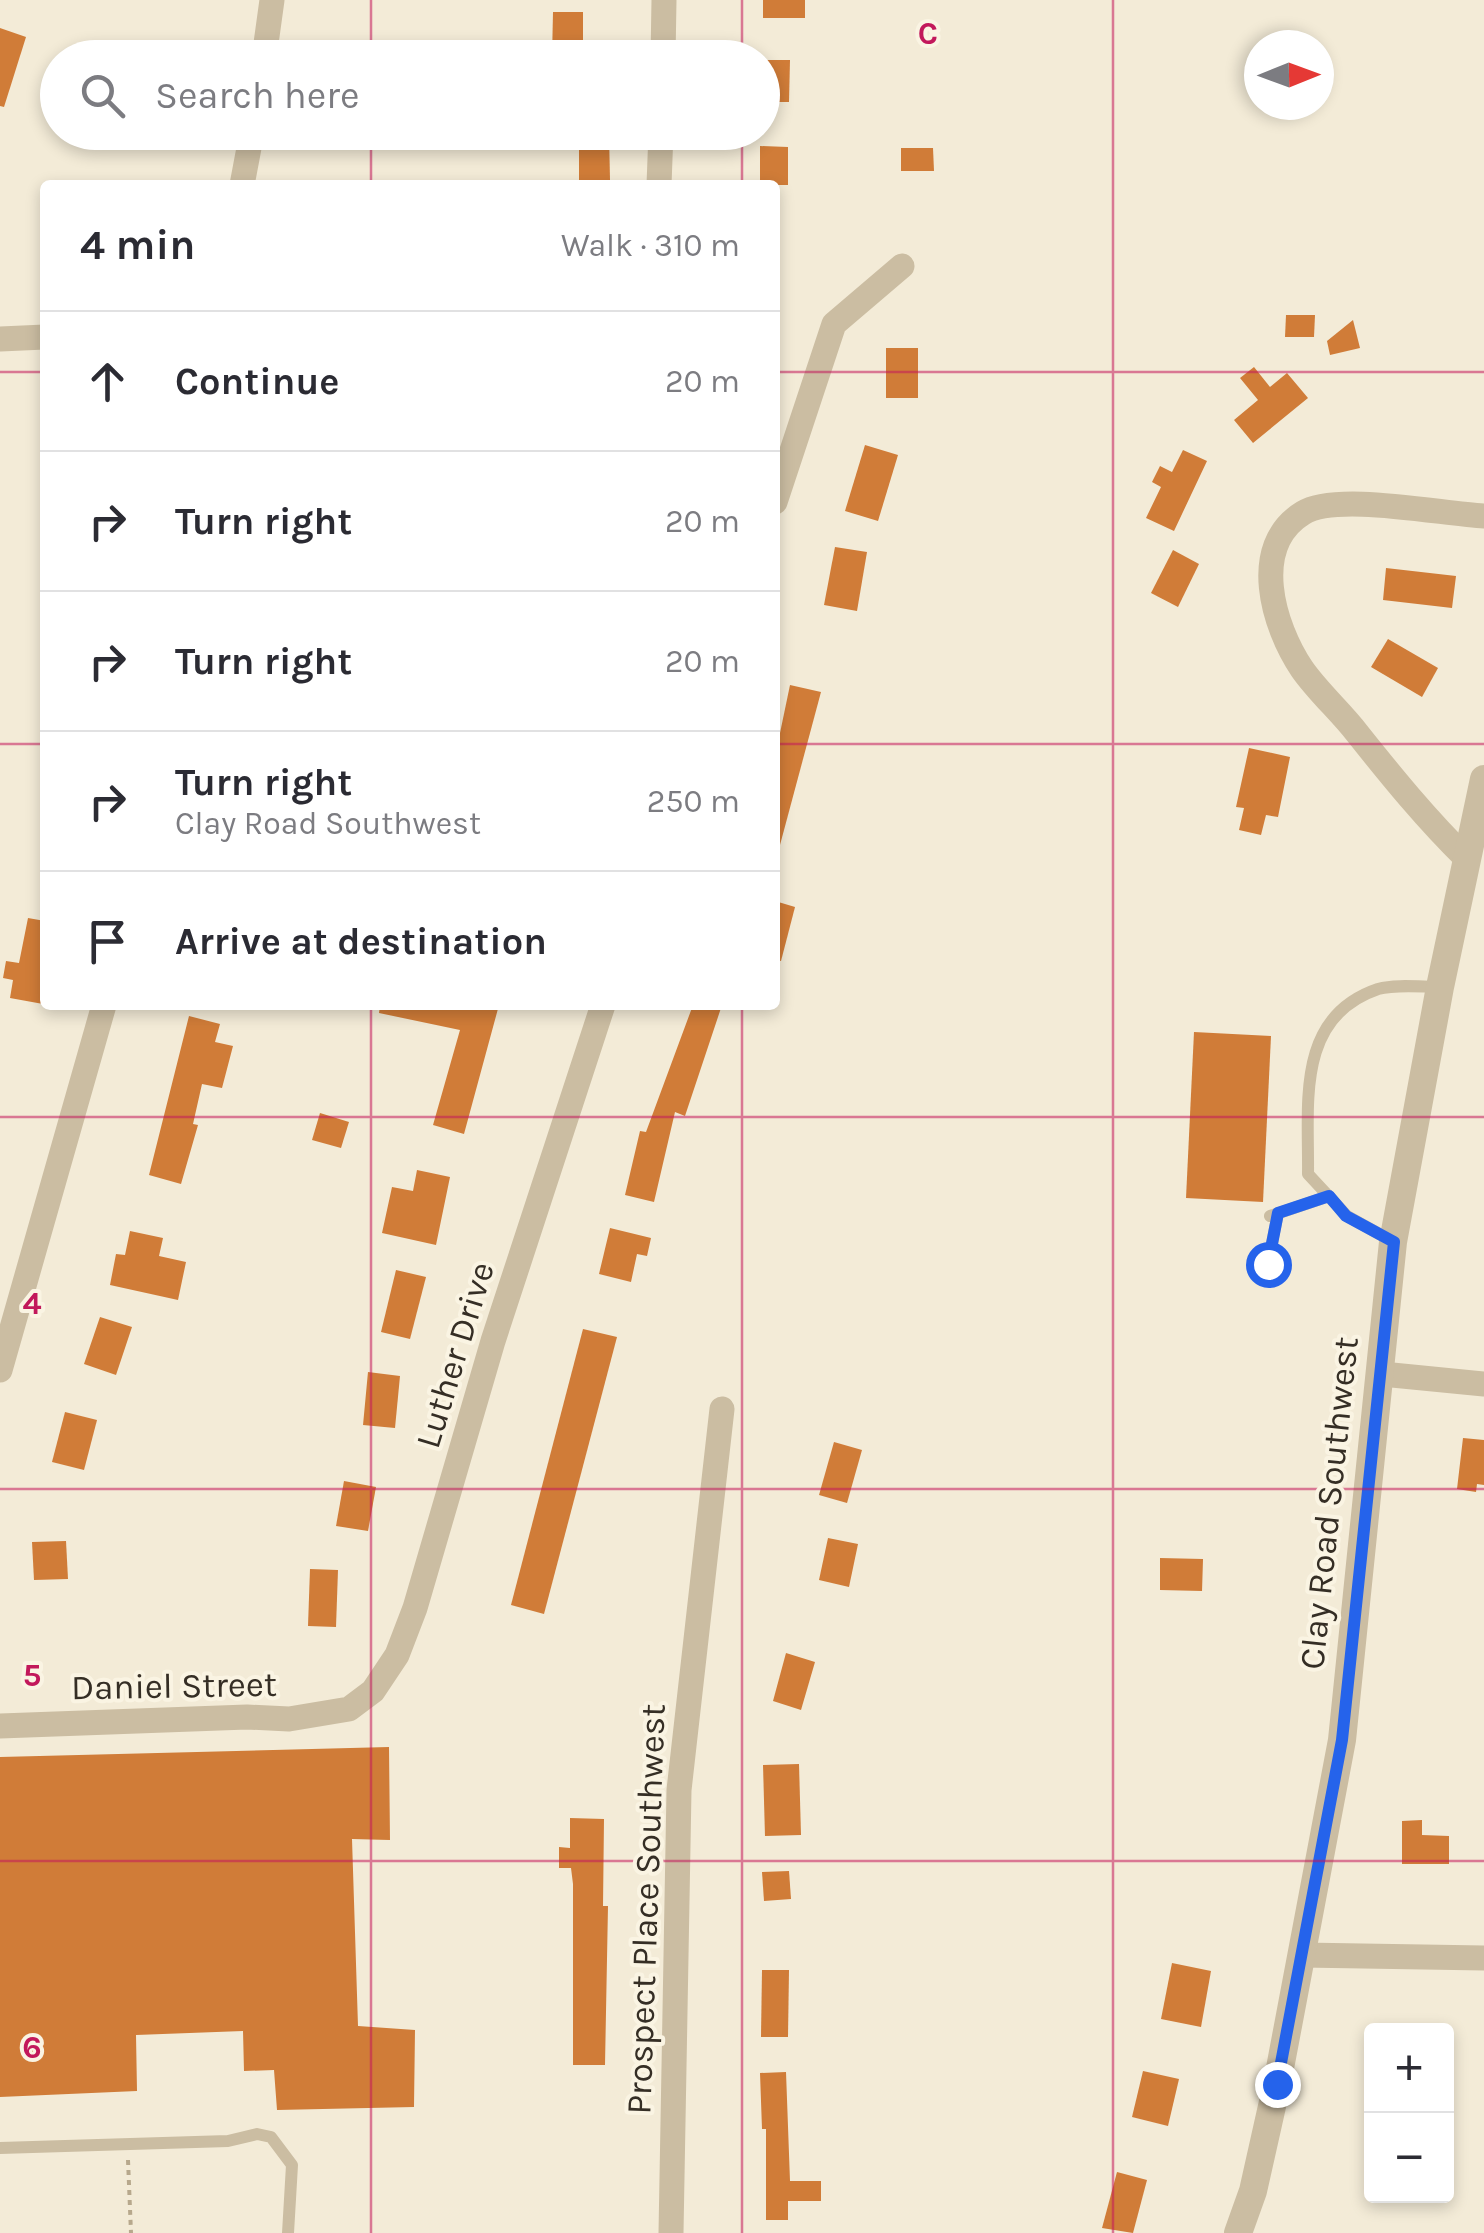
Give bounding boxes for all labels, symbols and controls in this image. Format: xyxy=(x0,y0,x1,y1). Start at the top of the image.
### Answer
text: C xyxy=(918,15,938,52)
north arrow xyxy=(1244,30,1334,120)
search box xyxy=(40,40,780,150)
icon: search xyxy=(75,68,130,123)
text: Search here xyxy=(155,73,359,118)
text: 4 min xyxy=(80,220,195,270)
text: Walk · 310 m xyxy=(561,227,740,264)
icon: ahead xyxy=(80,354,135,409)
text: Continue xyxy=(175,359,339,404)
text: 20 m xyxy=(665,363,740,400)
icon: right xyxy=(80,494,135,549)
text: Turn right xyxy=(175,499,352,544)
text: 20 m xyxy=(665,503,740,540)
icon: right xyxy=(80,634,135,689)
text: Turn right xyxy=(175,639,352,684)
text: 20 m xyxy=(665,643,740,680)
text: Turn right xyxy=(175,760,352,805)
icon: right xyxy=(80,774,135,829)
text: 250 m xyxy=(647,783,740,820)
text: Clay Road Southwest xyxy=(175,805,481,842)
icon: arrive xyxy=(80,914,135,969)
text: Arrive at destination xyxy=(175,919,547,964)
route start xyxy=(1246,1242,1292,1288)
street label: Luther Drive xyxy=(407,1257,503,1453)
text: 4 xyxy=(22,1285,42,1322)
street label: Clay Road Southwest xyxy=(1291,1334,1367,1672)
text: 5 xyxy=(23,1657,41,1694)
street label: Daniel Street xyxy=(71,1664,277,1708)
street label: Prospect Place Southwest xyxy=(618,1703,674,2115)
map controls xyxy=(1364,2023,1454,2203)
button: + xyxy=(1364,2023,1454,2113)
text: 6 xyxy=(22,2029,42,2066)
route end xyxy=(1255,2062,1301,2108)
button: − xyxy=(1364,2113,1454,2203)

